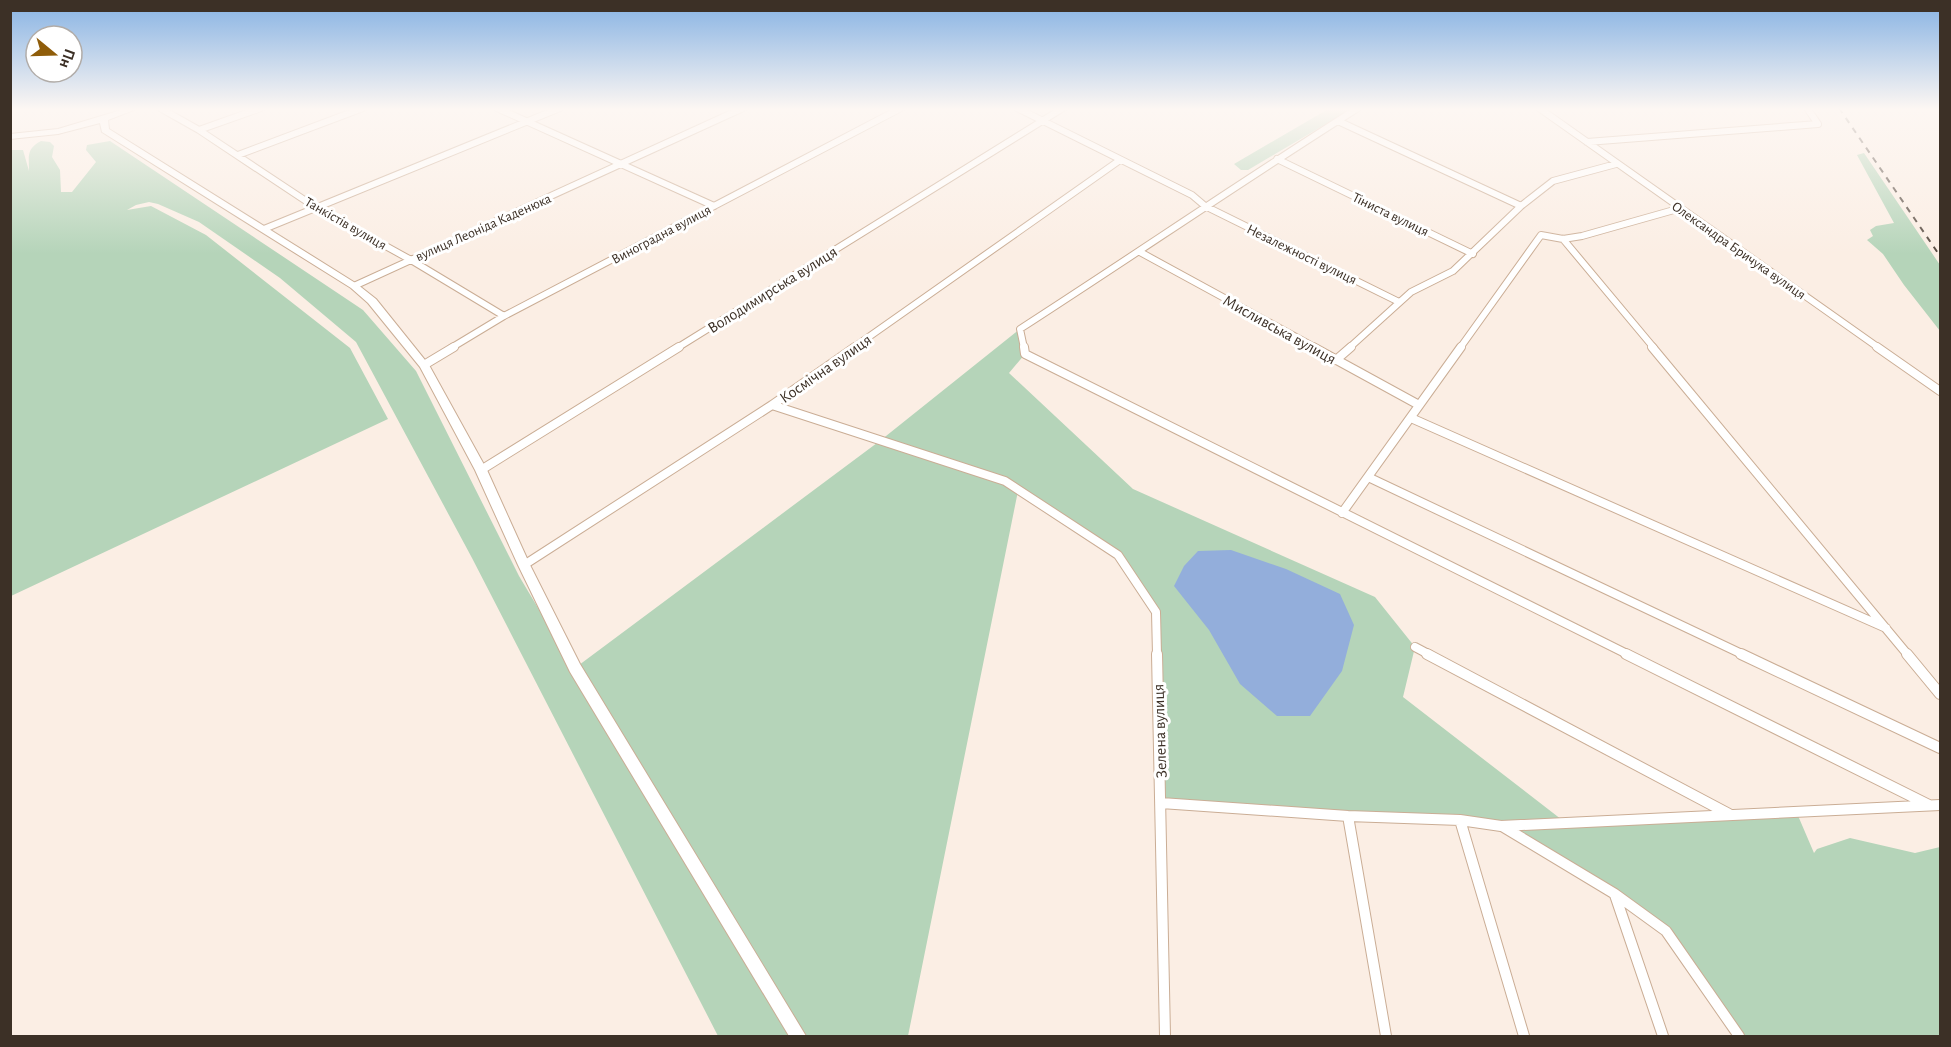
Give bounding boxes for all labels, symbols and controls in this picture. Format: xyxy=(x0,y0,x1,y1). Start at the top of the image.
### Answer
north arrow xyxy=(24,24,84,84)
text: Пн xyxy=(56,47,78,70)
street label: Тіниста вулиця xyxy=(1350,190,1431,239)
street label: вулиця Леоніда Каденюка xyxy=(413,191,554,264)
street label: Танкістів вулиця xyxy=(302,195,389,253)
street label: Олександра Бричука вулиця xyxy=(1669,199,1808,302)
street label: Виноградна вулиця xyxy=(609,203,714,267)
street label: Незалежності вулиця xyxy=(1244,222,1359,288)
street label: Володимирська вулиця xyxy=(705,243,841,337)
street label: Мисливська вулиця xyxy=(1220,292,1339,368)
street label: Космічна вулиця xyxy=(777,331,875,407)
street label: Зелена вулиця xyxy=(1150,684,1171,778)

